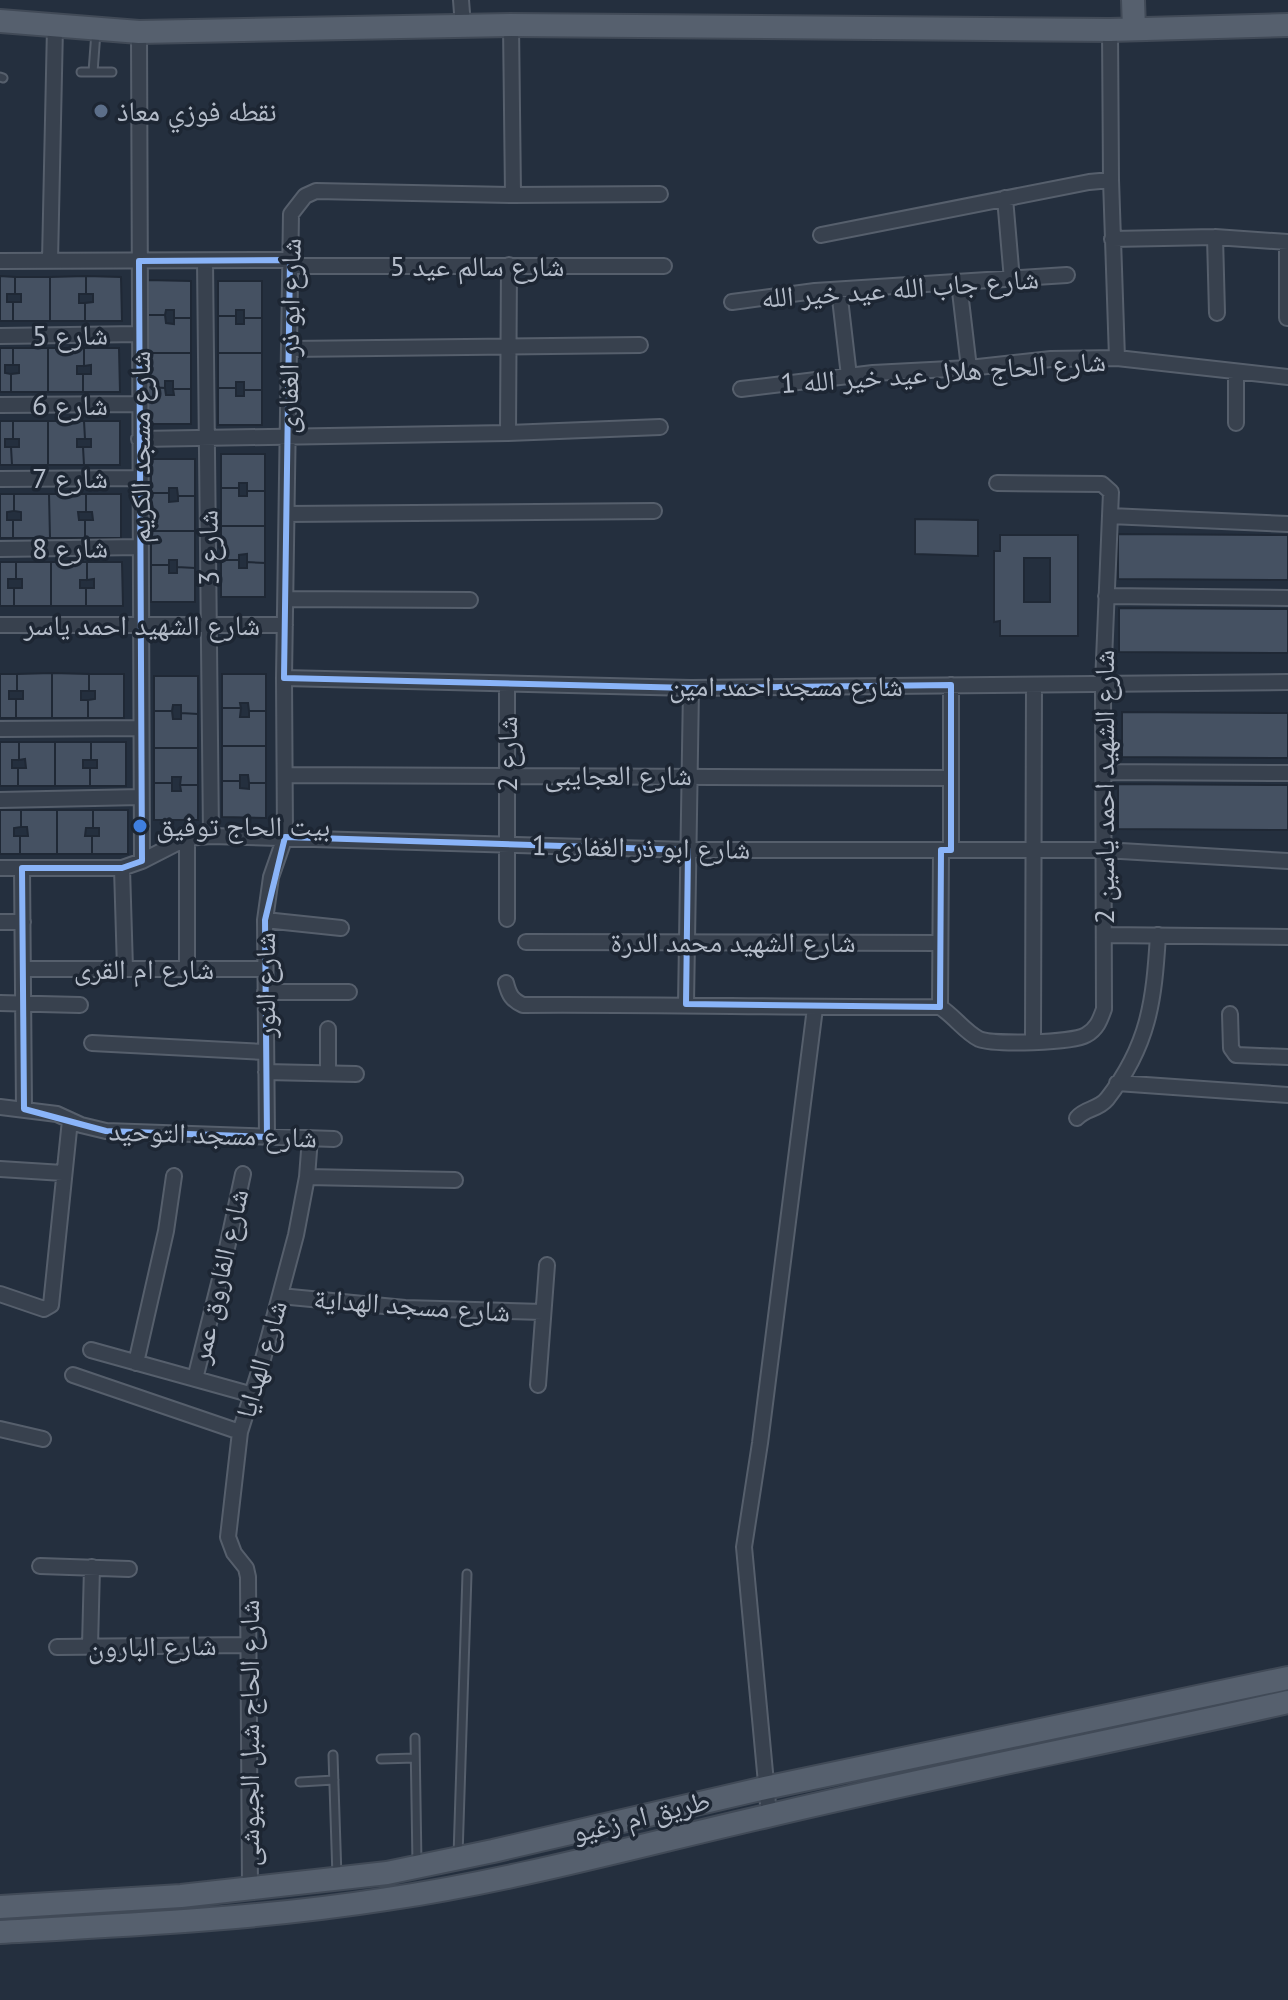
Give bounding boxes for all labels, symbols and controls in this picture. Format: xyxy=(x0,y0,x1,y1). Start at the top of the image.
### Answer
place label: نقطه فوزي معاذ xyxy=(117,92,277,134)
marker: نقطه فوزي معاذ xyxy=(92,102,110,120)
street label: شارع ابو ذر الغفارى xyxy=(268,238,309,434)
street label: شارع سالم عيد 5 xyxy=(390,247,564,285)
street label: شارع جاب الله عيد خير الله xyxy=(760,259,1040,316)
street label: شارع 5 xyxy=(32,315,108,354)
street label: شارع الحاج هلال عيد خير الله 1 xyxy=(779,342,1107,401)
street label: شارع مسجد الكريم xyxy=(121,351,159,543)
street label: شارع 6 xyxy=(32,386,108,423)
street label: شارع 7 xyxy=(32,459,108,496)
street label: شارع 3 xyxy=(188,510,227,586)
street label: شارع 8 xyxy=(32,528,108,567)
street label: شارع الشهيد احمد ياسر xyxy=(23,606,260,643)
street label: شارع الشهيد احمد ياسين 2 xyxy=(1085,650,1122,924)
street label: شارع مسجد احمد امين xyxy=(669,667,903,704)
street label: شارع 2 xyxy=(488,716,525,792)
street label: شارع العجايبى xyxy=(544,756,692,793)
place label: بيت الحاج توفيق xyxy=(156,807,330,844)
marker: بيت الحاج توفيق xyxy=(131,817,149,835)
street label: شارع ابو ذر الغفارى 1 xyxy=(531,826,751,867)
street label: شارع الشهيد محمد الدرة xyxy=(610,923,856,960)
street label: شارع النور xyxy=(246,932,283,1039)
street label: شارع ام القرى xyxy=(74,950,214,988)
street label: شارع مسجد التوحيد xyxy=(108,1111,318,1156)
street label: شارع الفاروق عمر xyxy=(180,1185,257,1368)
street label: شارع مسجد الهداية xyxy=(313,1279,512,1330)
street label: شارع الهدايا xyxy=(226,1296,295,1422)
street label: شارع الحاج شبل الجيوشى xyxy=(230,1599,267,1867)
street label: شارع البارون xyxy=(87,1626,217,1665)
street label: طريق ام زغيو xyxy=(568,1781,714,1851)

